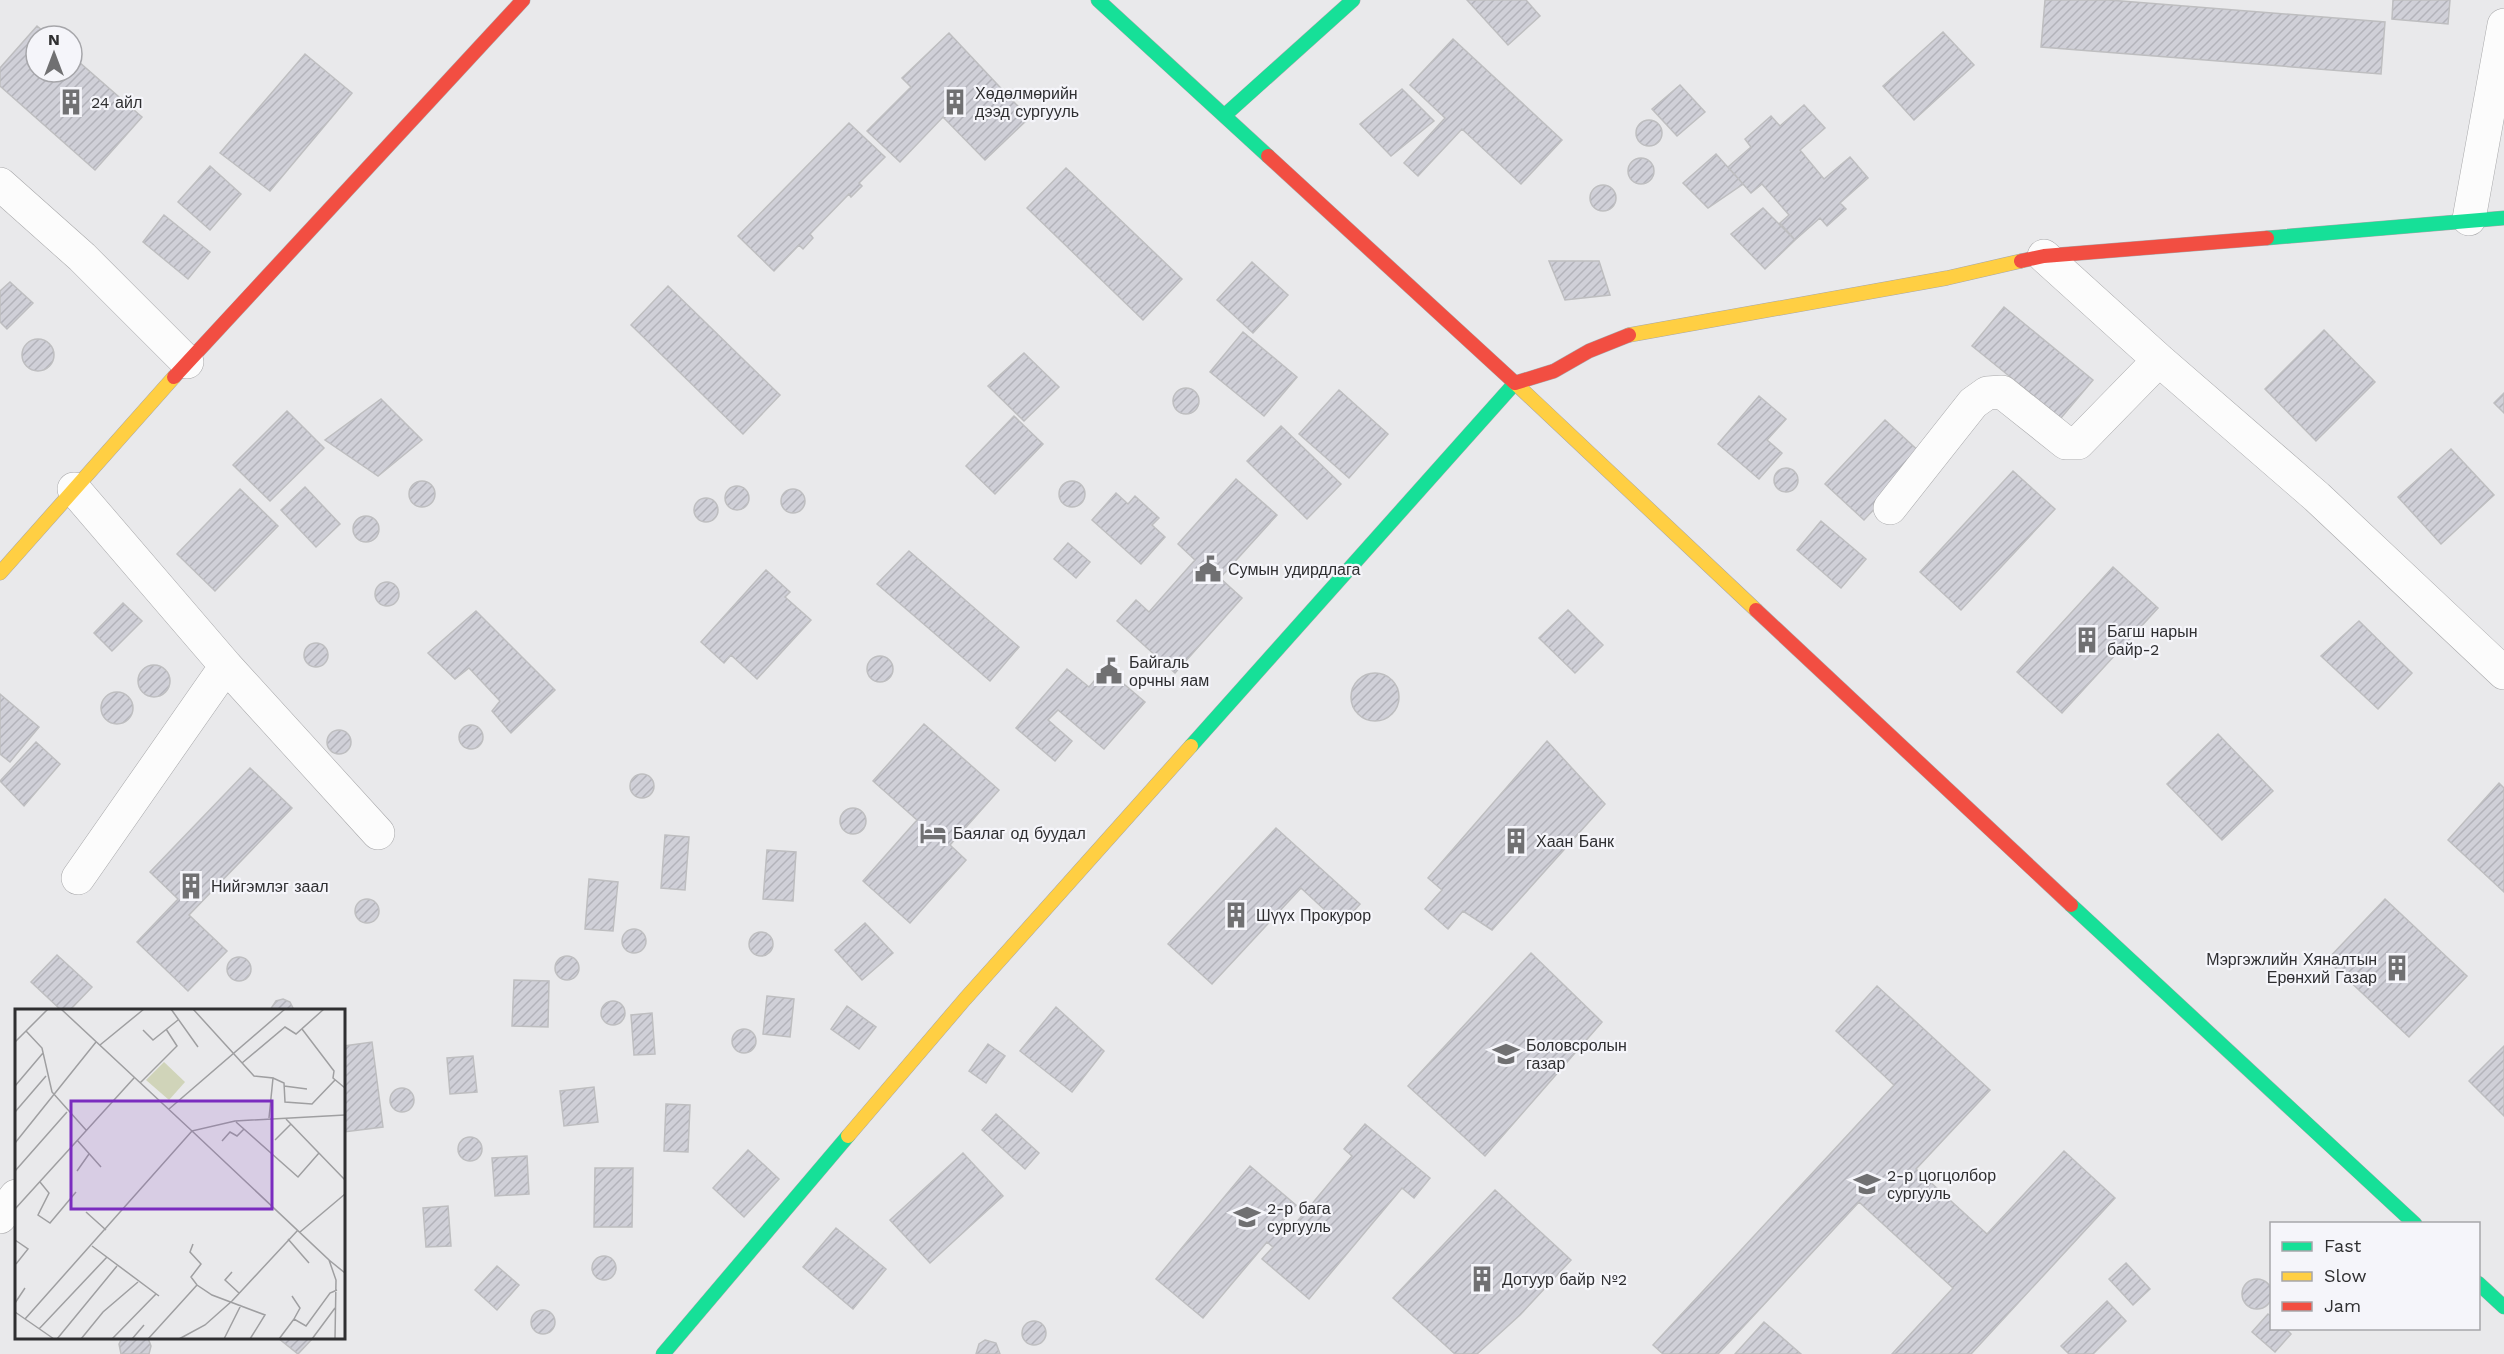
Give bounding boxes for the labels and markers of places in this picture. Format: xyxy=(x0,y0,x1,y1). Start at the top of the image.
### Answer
place label: Хөдөлмөрийн дээд сургууль xyxy=(975,84,1079,121)
building icon: 24 айл xyxy=(56,87,86,117)
building icon: Хөдөлмөрийн дээд сургууль xyxy=(940,87,970,117)
place label: 24 айл xyxy=(91,93,142,112)
public building icon: Сумын удирдлага xyxy=(1193,554,1223,584)
place label: Сумын удирдлага xyxy=(1228,560,1360,579)
place label: Багш нарын байр-2 xyxy=(2107,622,2198,659)
building icon: Багш нарын байр-2 xyxy=(2072,625,2102,655)
place label: Байгаль орчны яам xyxy=(1129,653,1209,690)
public building icon: Байгаль орчны яам xyxy=(1094,656,1124,686)
hotel icon: Баялаг од буудал xyxy=(918,818,948,848)
place label: Баялаг од буудал xyxy=(953,824,1086,843)
building icon: Хаан Банк xyxy=(1501,826,1531,856)
place label: Хаан Банк xyxy=(1536,832,1615,851)
building icon: Нийгэмлэг заал xyxy=(176,871,206,901)
place label: Нийгэмлэг заал xyxy=(211,877,329,896)
building icon: Шүүх Прокурор xyxy=(1221,900,1251,930)
place label: Шүүх Прокурор xyxy=(1256,906,1371,925)
place label: Мэргэжлийн Хяналтын Ерөнхий Газар xyxy=(2206,950,2377,987)
building icon: Мэргэжлийн Хяналтын Ерөнхий Газар xyxy=(2382,953,2412,983)
place label: Боловсролын газар xyxy=(1526,1036,1627,1073)
school or university icon: Боловсролын газар xyxy=(1491,1039,1521,1069)
place label: 2-р цогцолбор сургууль xyxy=(1887,1166,1996,1203)
school or university icon: 2-р цогцолбор сургууль xyxy=(1852,1169,1882,1199)
place label: 2-р бага сургууль xyxy=(1267,1199,1331,1236)
school or university icon: 2-р бага сургууль xyxy=(1232,1202,1262,1232)
building icon: Дотуур байр №2 xyxy=(1467,1264,1497,1294)
place label: Дотуур байр №2 xyxy=(1502,1270,1627,1289)

